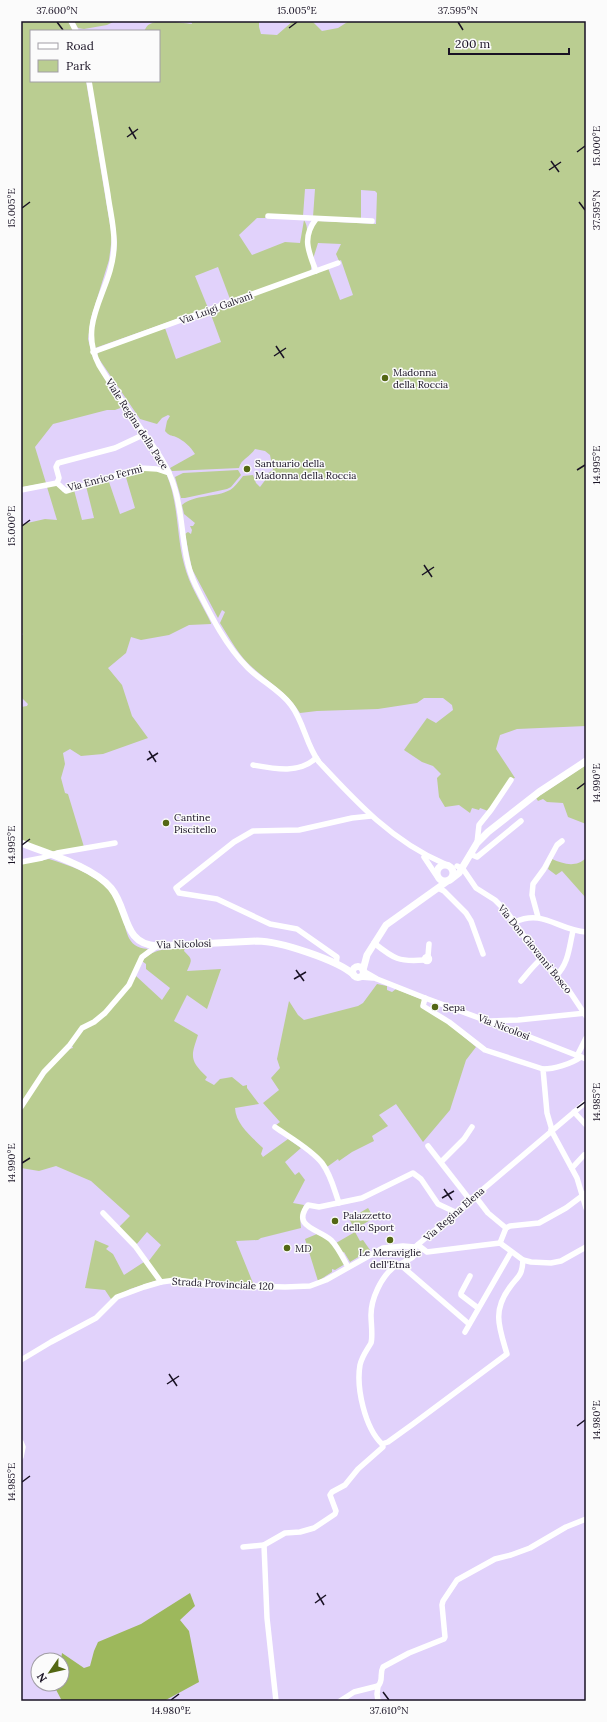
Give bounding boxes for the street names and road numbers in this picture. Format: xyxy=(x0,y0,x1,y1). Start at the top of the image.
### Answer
street label: Via Luigi Galvani xyxy=(177,289,255,328)
street label: Viale Regina della Pace xyxy=(102,375,172,472)
street label: Via Enrico Fermi xyxy=(65,462,144,495)
street label: Via Don Giovanni Bosco xyxy=(494,901,575,996)
street label: Via Nicolosi xyxy=(156,937,212,951)
street label: Via Nicolosi xyxy=(475,1011,532,1043)
street label: Via Regina Elena xyxy=(420,1184,487,1245)
street label: Strada Provinciale 120 xyxy=(172,1275,274,1293)

